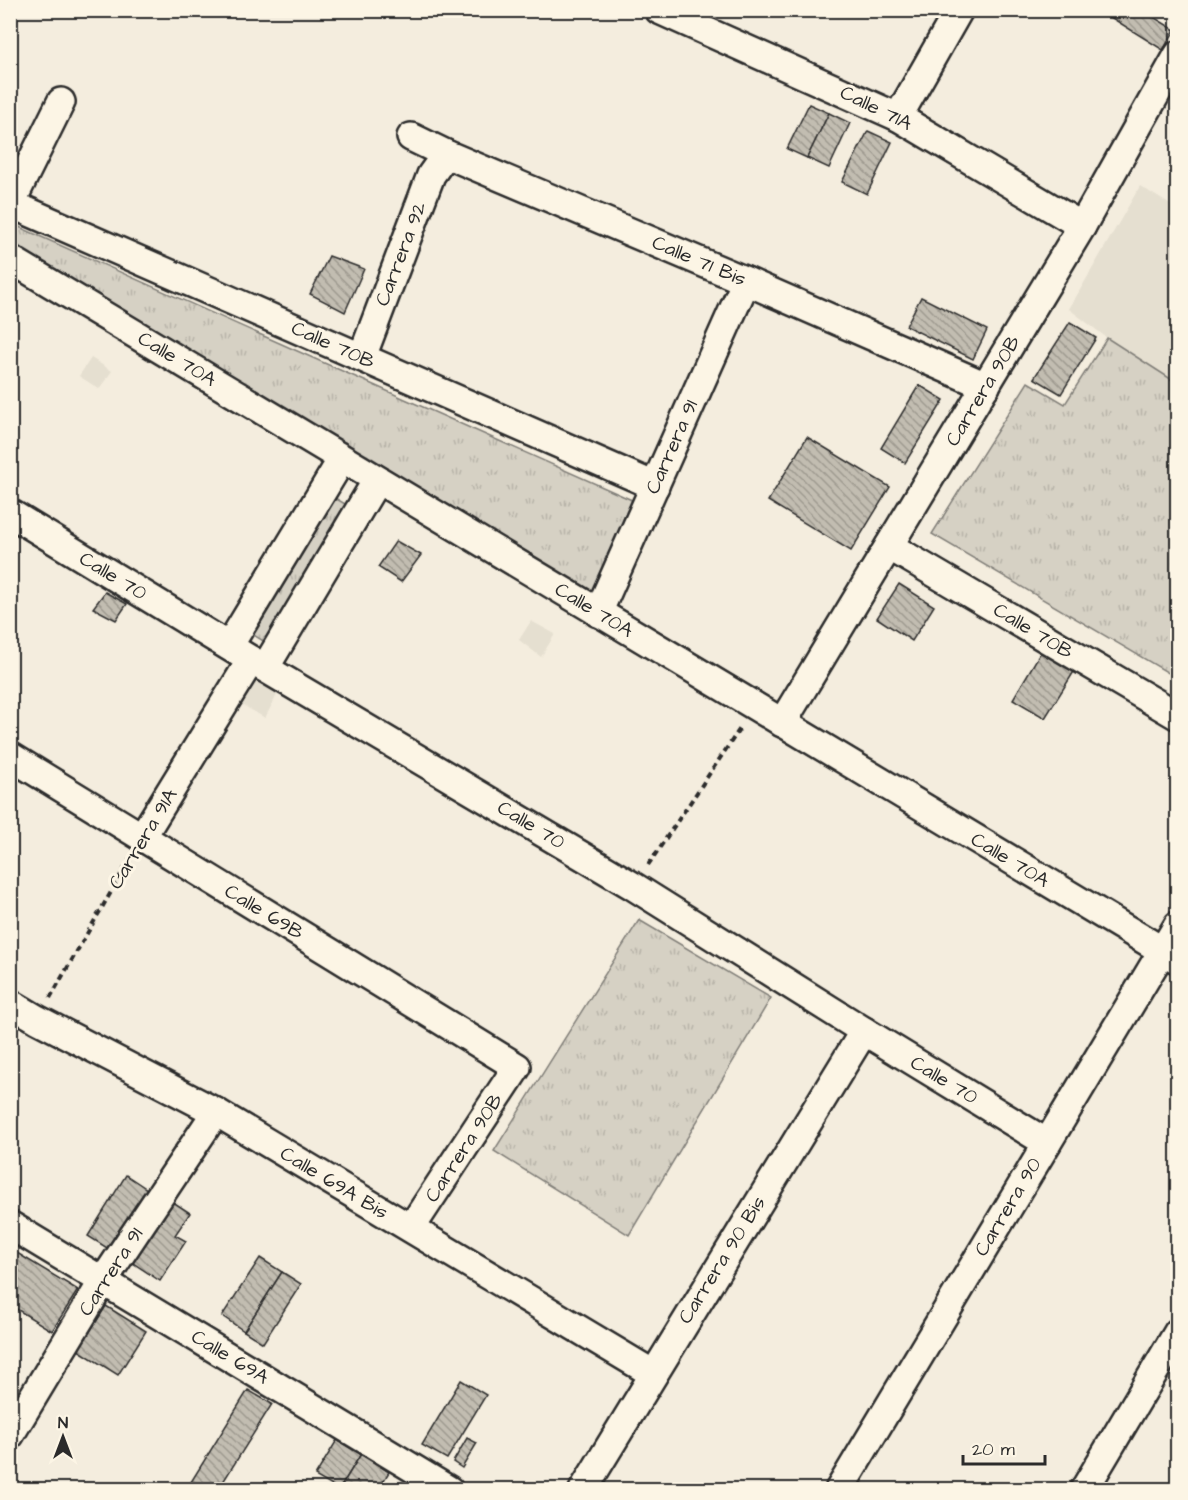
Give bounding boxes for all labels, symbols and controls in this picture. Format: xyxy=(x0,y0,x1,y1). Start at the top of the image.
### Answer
street label: Calle 71A xyxy=(835,79,917,138)
street label: Carrera 92 xyxy=(368,197,434,310)
street label: Calle 71 Bis xyxy=(648,229,750,293)
street label: Calle 70B xyxy=(287,314,379,376)
street label: Calle 70A xyxy=(132,325,222,394)
street label: Carrera 90B xyxy=(939,330,1027,452)
street label: Carrera 91 xyxy=(639,395,705,499)
street label: Calle 70 xyxy=(74,545,152,607)
street label: Calle 70A xyxy=(549,576,639,645)
street label: Calle 70B xyxy=(988,596,1078,666)
street label: Carrera 91A xyxy=(102,783,184,895)
street label: Calle 70 xyxy=(492,794,570,856)
street label: Calle 70A xyxy=(965,826,1055,895)
street label: Calle 69B xyxy=(219,877,309,947)
street label: Calle 70 xyxy=(905,1049,983,1111)
street label: Carrera 90B xyxy=(418,1088,510,1208)
street label: Calle 69A Bis xyxy=(275,1140,393,1226)
street label: Carrera 90 xyxy=(968,1152,1049,1262)
street label: Carrera 90 Bis xyxy=(672,1191,772,1329)
street label: Carrera 91 xyxy=(72,1222,150,1322)
street label: Calle 69A xyxy=(186,1323,274,1391)
north arrow xyxy=(33,1407,93,1467)
text: N xyxy=(58,1412,68,1434)
scale bar xyxy=(963,1428,1046,1466)
text: 20 m xyxy=(972,1437,1015,1462)

